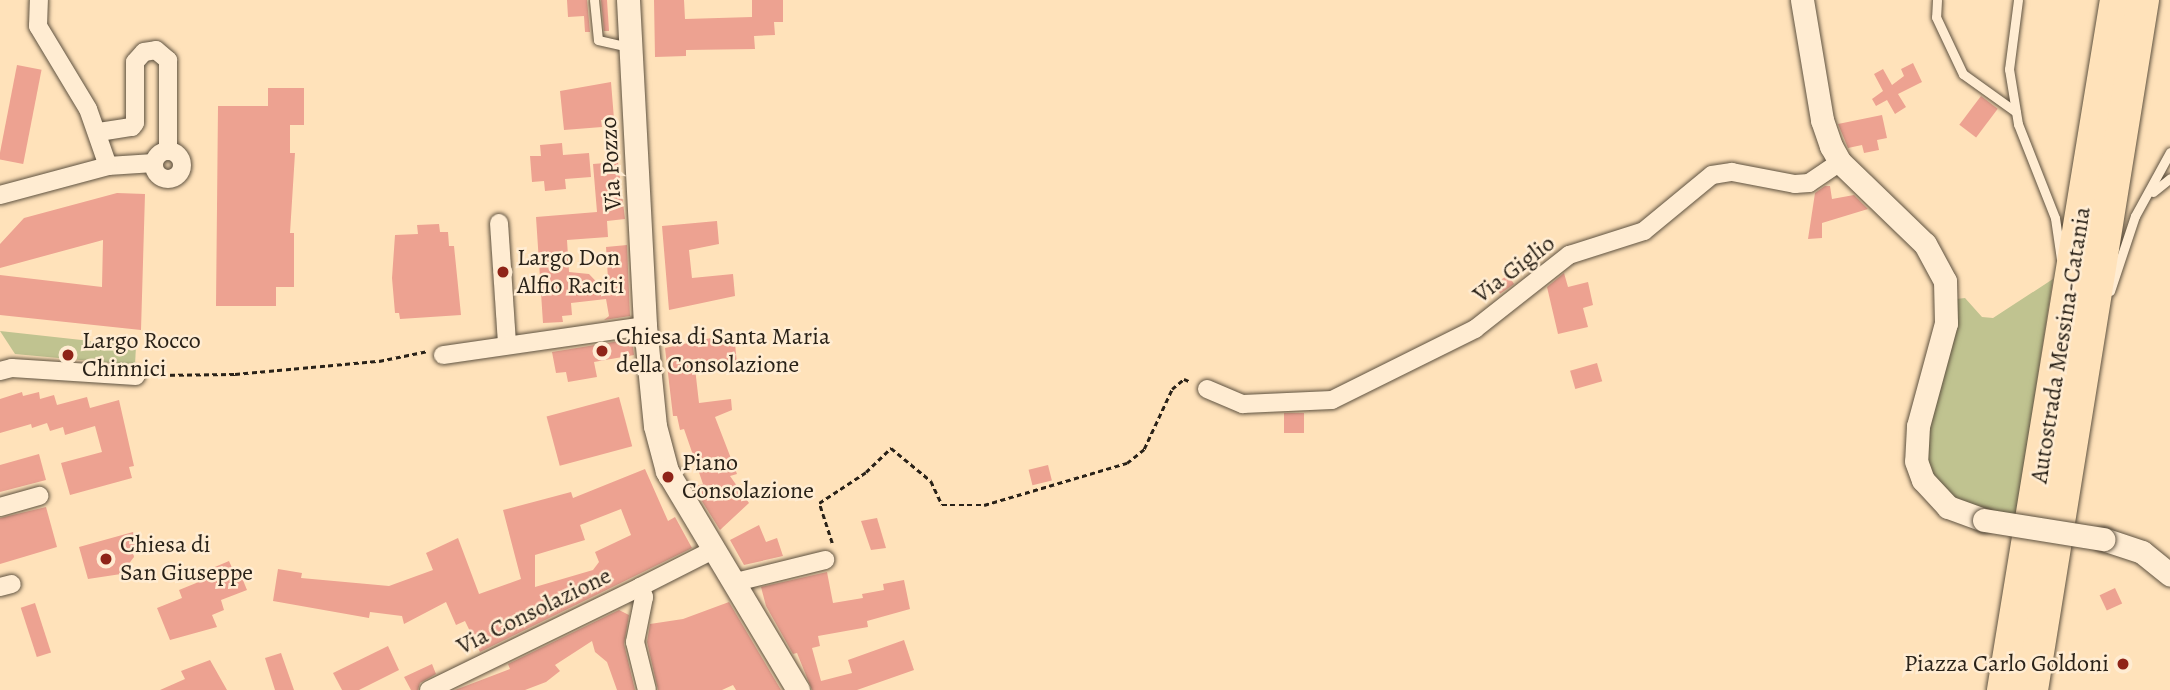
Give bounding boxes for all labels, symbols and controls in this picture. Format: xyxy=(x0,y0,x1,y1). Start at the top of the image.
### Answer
street label: Via Pozzo xyxy=(594,116,628,212)
street label: Autostrada Messina-Catania xyxy=(2025,205,2097,485)
street label: Via Giglio xyxy=(1467,229,1561,309)
place label: Largo Don Alfio Raciti xyxy=(517,244,624,300)
marker: Largo Don Alfio Raciti xyxy=(495,264,511,280)
place label: Chiesa di Santa Maria della Consolazione xyxy=(616,323,830,379)
place label: Largo Rocco Chinnici xyxy=(82,327,201,383)
marker: Chiesa di Santa Maria della Consolazione xyxy=(594,343,610,359)
marker: Largo Rocco Chinnici xyxy=(60,347,76,363)
place label: Piano Consolazione xyxy=(682,449,814,505)
marker: Piano Consolazione xyxy=(660,469,676,485)
place label: Chiesa di San Giuseppe xyxy=(120,531,253,587)
marker: Chiesa di San Giuseppe xyxy=(98,551,114,567)
street label: Via Consolazione xyxy=(452,561,616,661)
place label: Piazza Carlo Goldoni xyxy=(1904,650,2109,678)
marker: Piazza Carlo Goldoni xyxy=(2115,656,2131,672)

